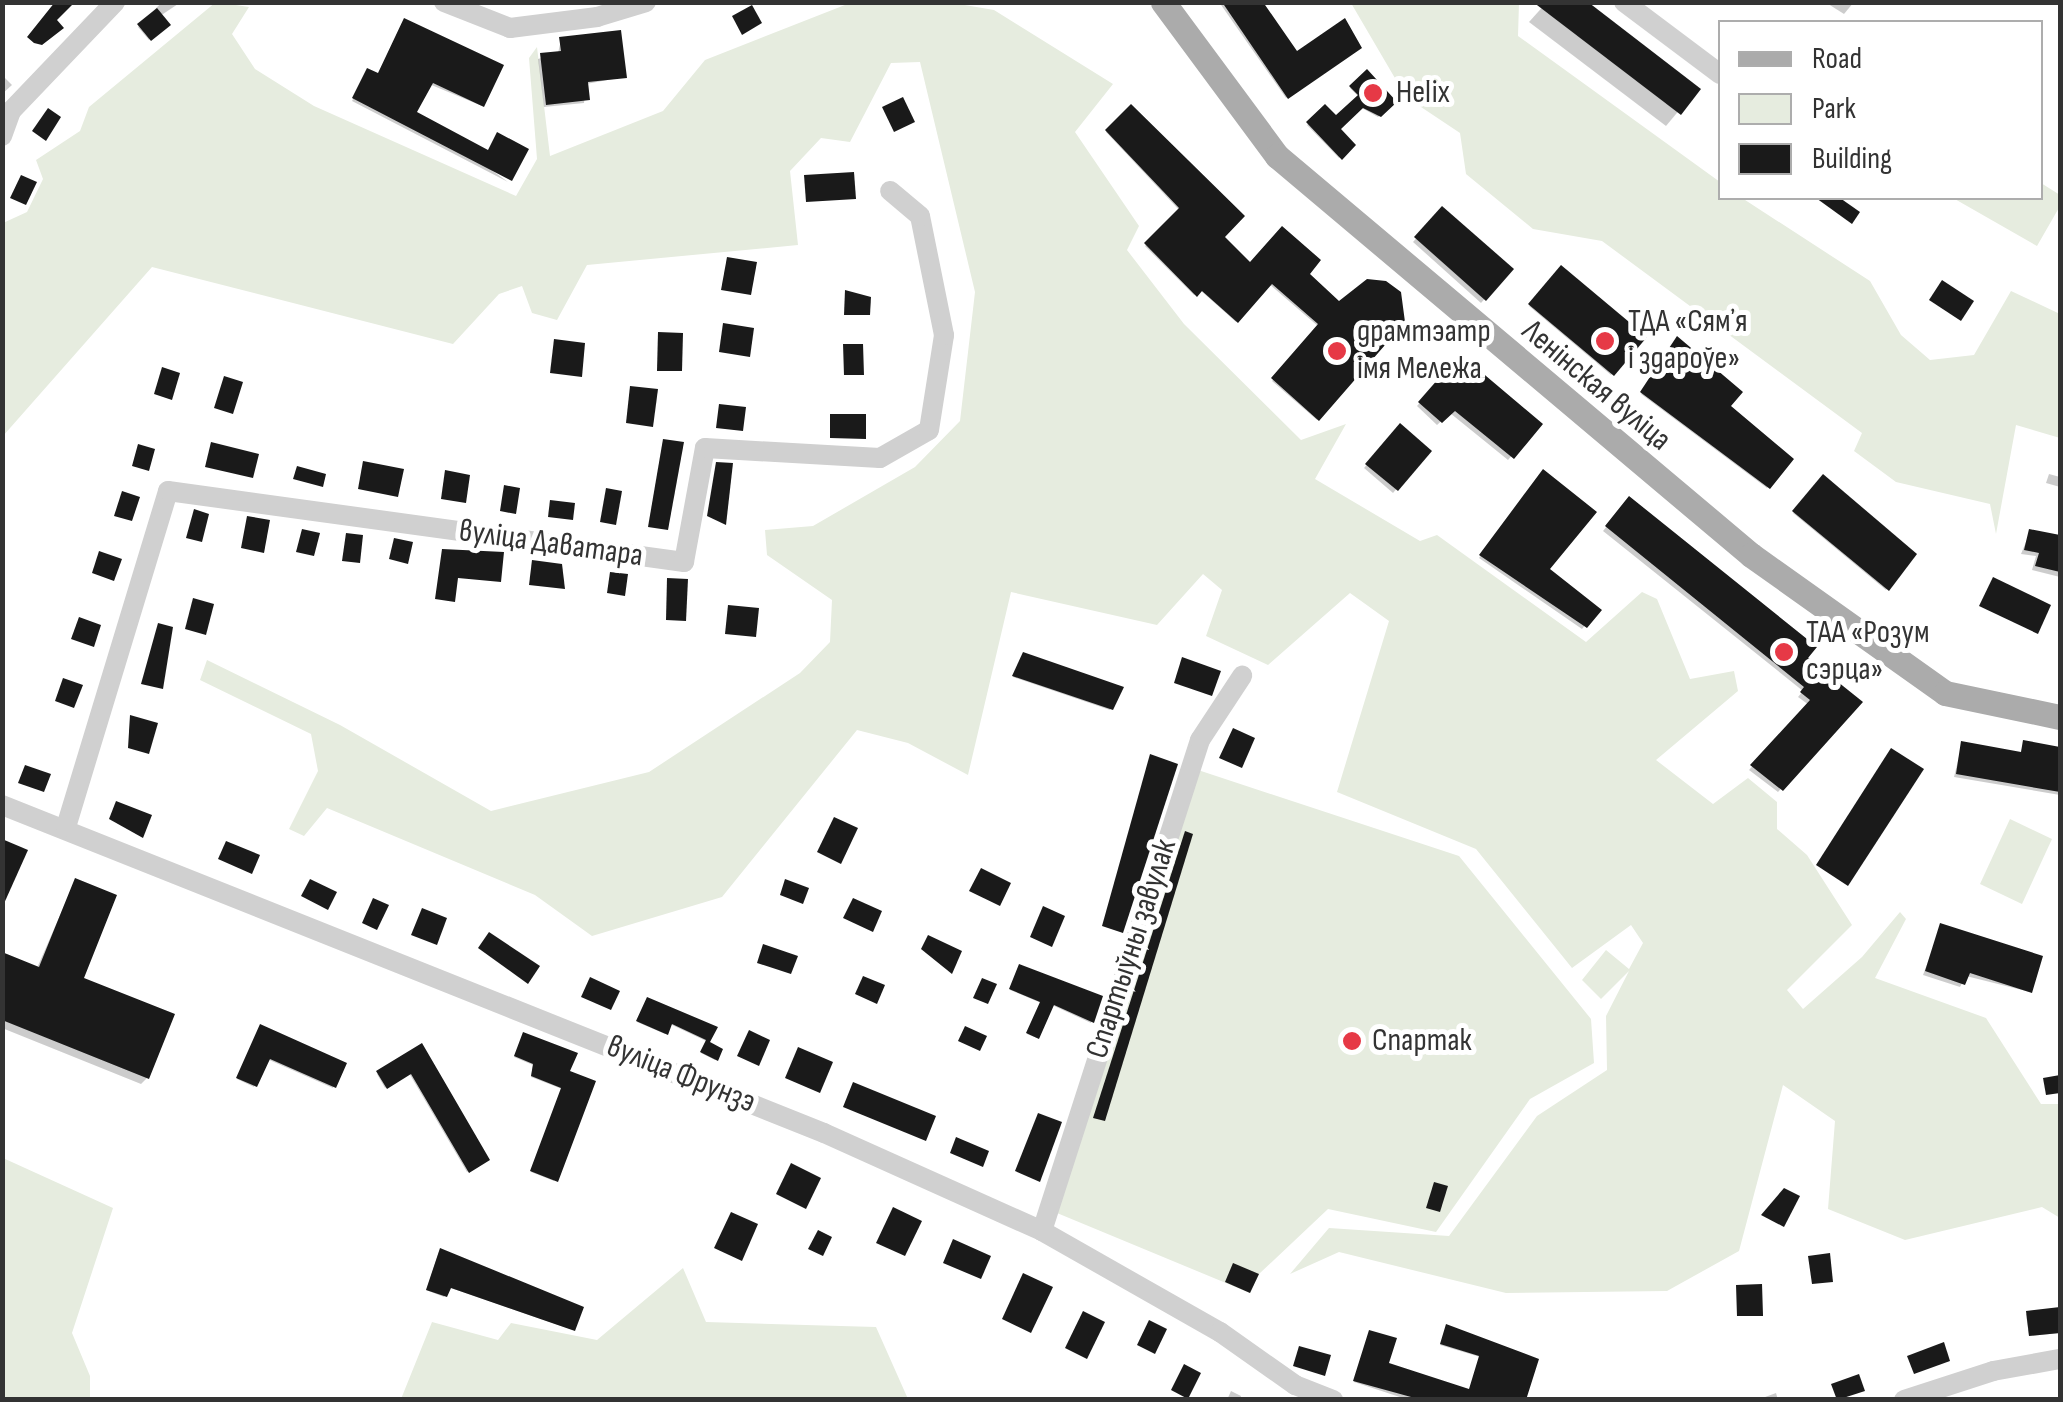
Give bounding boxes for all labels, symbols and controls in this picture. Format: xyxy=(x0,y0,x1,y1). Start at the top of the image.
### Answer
legend xyxy=(1718,20,2043,200)
text: Road xyxy=(1812,41,1862,77)
place label: Helix xyxy=(1396,74,1450,112)
marker: Helix xyxy=(1360,80,1386,106)
text: Park xyxy=(1812,91,1856,127)
text: Building xyxy=(1812,141,1892,177)
place label: ТДА «Сямʼя і здароўе» xyxy=(1628,304,1748,379)
street label: Ленінская вуліца xyxy=(1514,313,1678,459)
place label: драмтэатр імя Мележа xyxy=(1357,314,1491,389)
marker: ТДА «Сямʼя і здароўе» xyxy=(1592,328,1618,354)
marker: драмтэатр імя Мележа xyxy=(1326,340,1348,362)
street label: вуліца Даватара xyxy=(457,512,645,576)
place label: ТАА «Розум сэрца» xyxy=(1806,615,1930,690)
marker: ТАА «Розум сэрца» xyxy=(1771,639,1797,665)
street label: Спартыўны завулак xyxy=(1079,835,1185,1063)
place label: Спартак xyxy=(1372,1022,1472,1060)
street label: вуліца Фрунзэ xyxy=(601,1028,761,1122)
marker: Спартак xyxy=(1341,1030,1363,1052)

